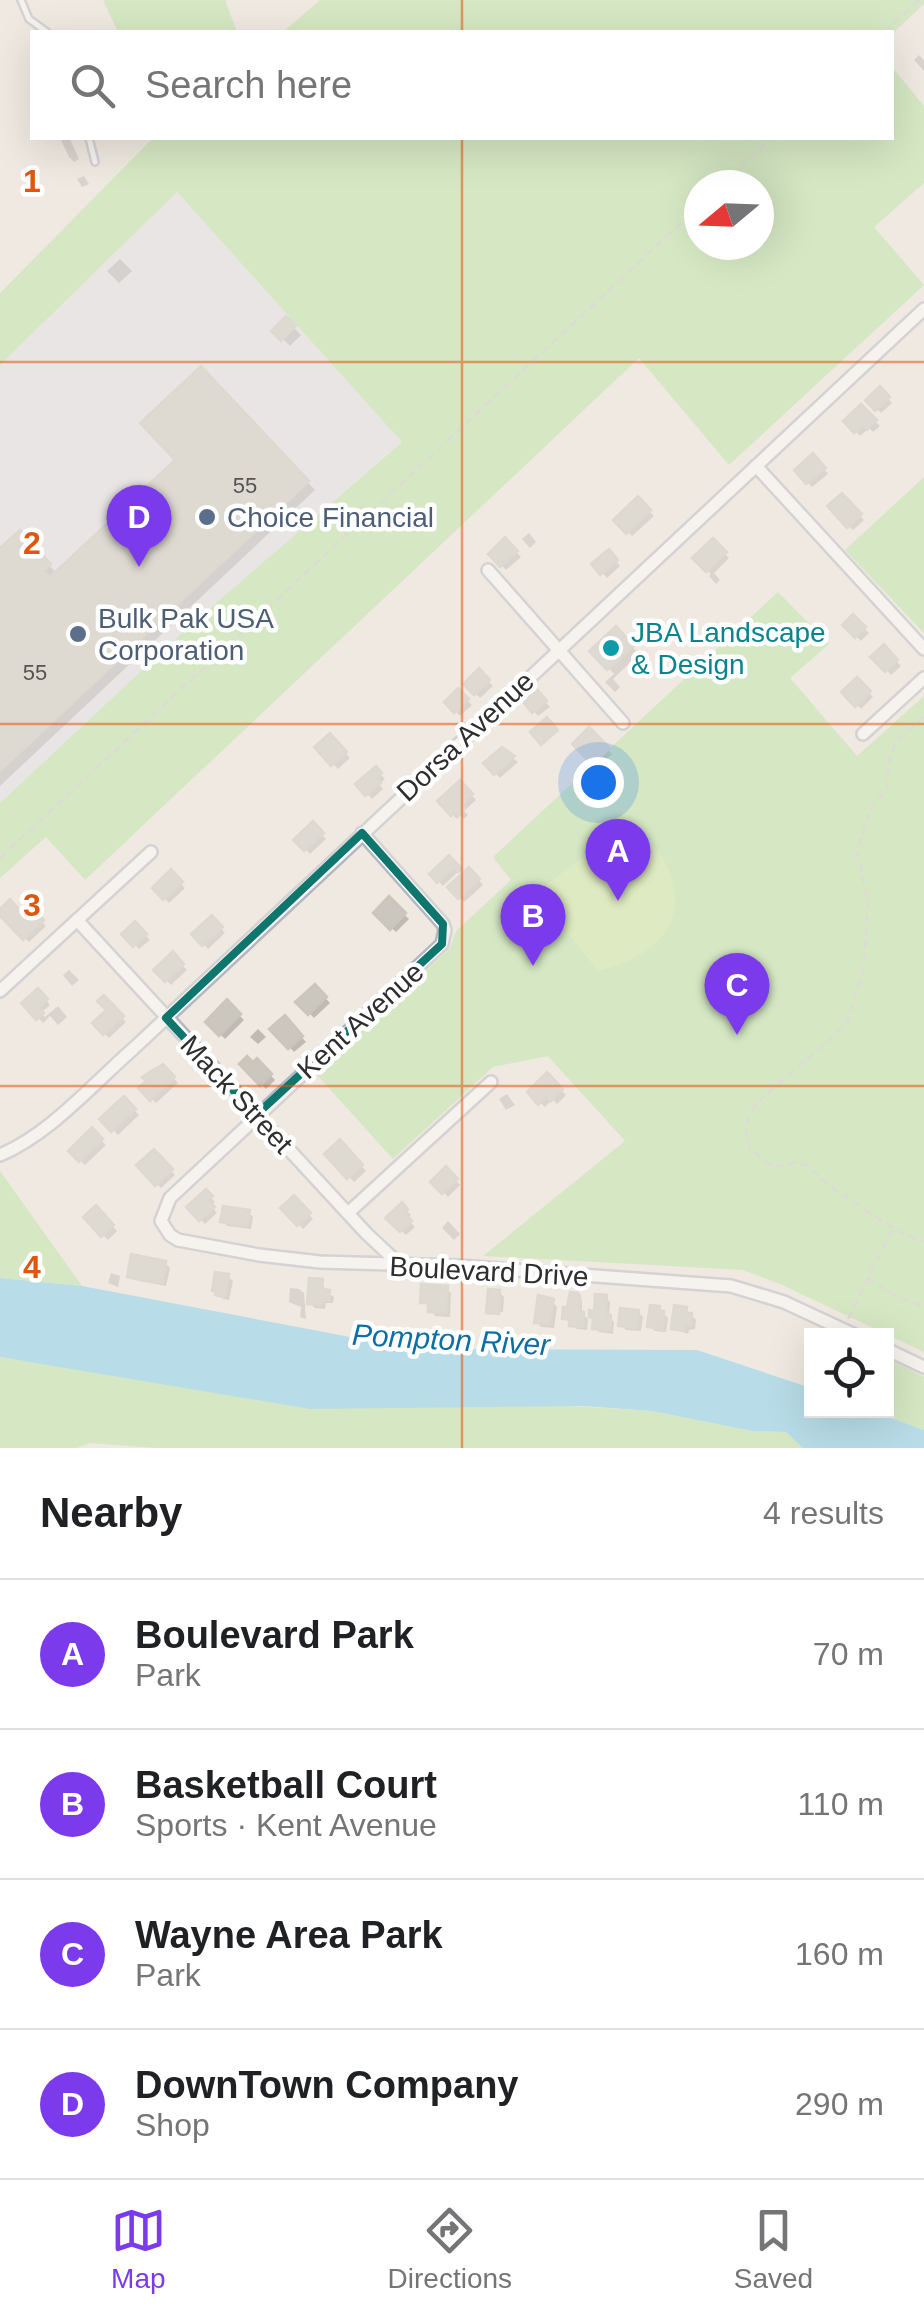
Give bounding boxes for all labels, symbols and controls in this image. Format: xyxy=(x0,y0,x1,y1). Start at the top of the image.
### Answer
search box xyxy=(30,30,894,140)
icon: search xyxy=(65,58,120,113)
text: Search here xyxy=(145,64,352,106)
text: 1 xyxy=(23,163,41,199)
north arrow xyxy=(684,170,774,260)
house number: 55 xyxy=(233,473,257,498)
pin: D xyxy=(106,484,172,567)
place label: Choice Financial xyxy=(227,502,434,533)
marker: Choice Financial xyxy=(196,506,218,528)
text: 2 xyxy=(23,525,41,561)
place label: Bulk Pak USA Corporation xyxy=(98,603,274,666)
place label: JBA Landscape & Design xyxy=(631,617,826,680)
marker: Bulk Pak USA Corporation xyxy=(67,623,89,645)
marker: JBA Landscape & Design xyxy=(600,637,622,659)
house number: 55 xyxy=(23,660,47,685)
street label: Dorsa Avenue xyxy=(391,665,540,808)
your location xyxy=(573,757,624,808)
pin: A xyxy=(586,818,650,901)
pin: B xyxy=(500,884,566,966)
text: 3 xyxy=(23,887,41,923)
pin: C xyxy=(704,952,770,1035)
street label: Kent Avenue xyxy=(291,956,430,1085)
street label: Mack Street xyxy=(174,1029,299,1160)
text: 4 xyxy=(23,1249,41,1285)
street label: Boulevard Drive xyxy=(389,1251,589,1292)
water label: Pompton River xyxy=(351,1318,552,1361)
map controls xyxy=(804,1328,894,1418)
button: locate xyxy=(804,1328,894,1418)
text: Nearby xyxy=(40,1489,182,1536)
text: 4 results xyxy=(763,1495,884,1531)
text: Boulevard Park xyxy=(135,1614,414,1656)
text: A xyxy=(61,1636,84,1672)
text: 70 m xyxy=(813,1636,884,1672)
text: Park xyxy=(135,1657,201,1693)
text: Basketball Court xyxy=(135,1764,437,1806)
text: B xyxy=(61,1786,84,1822)
text: 110 m xyxy=(797,1786,884,1822)
text: Sports · Kent Avenue xyxy=(135,1807,437,1843)
text: Wayne Area Park xyxy=(135,1914,443,1956)
text: C xyxy=(61,1936,84,1972)
text: 160 m xyxy=(795,1936,884,1972)
text: Park xyxy=(135,1957,201,1993)
text: DownTown Company xyxy=(135,2064,519,2106)
text: D xyxy=(61,2086,84,2122)
text: 290 m xyxy=(795,2086,884,2122)
text: Shop xyxy=(135,2107,210,2143)
tab: Map xyxy=(111,2203,166,2295)
tab: Directions xyxy=(388,2203,512,2295)
tab: Saved xyxy=(734,2203,813,2295)

